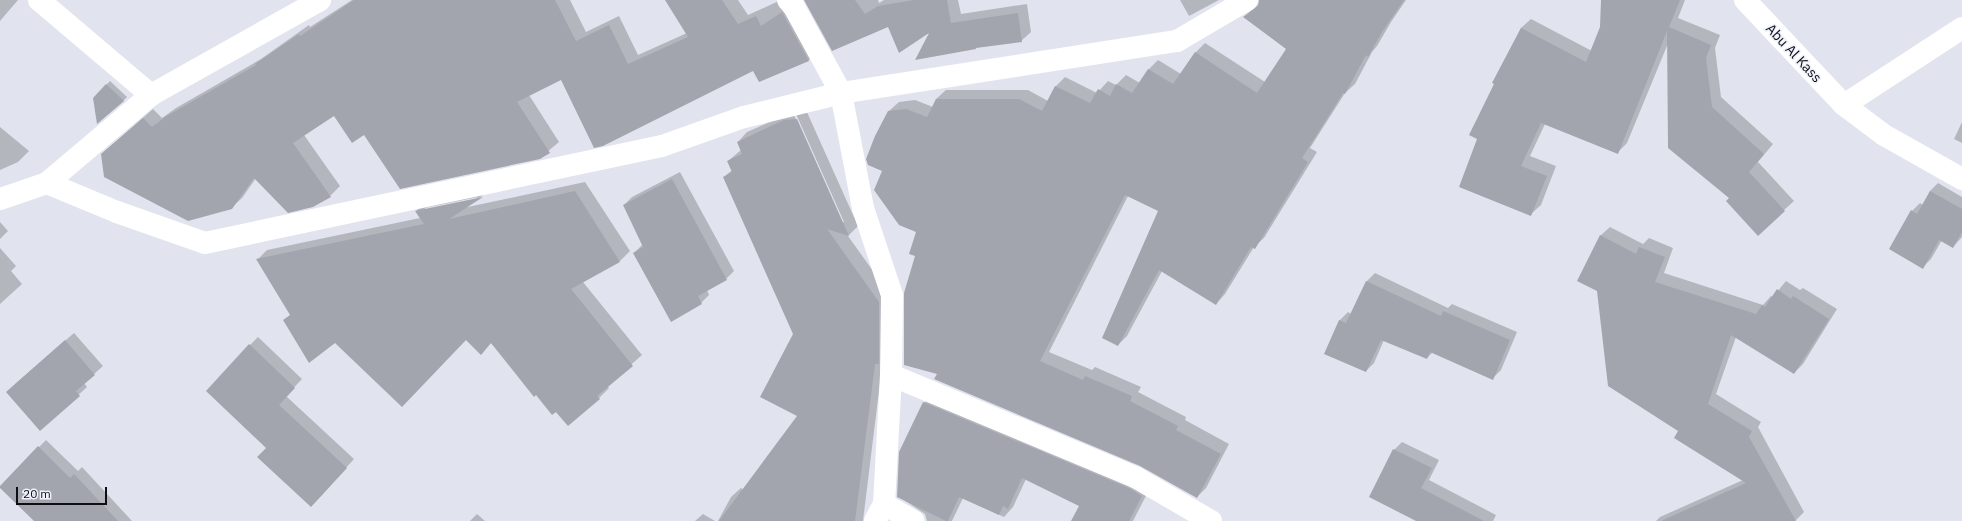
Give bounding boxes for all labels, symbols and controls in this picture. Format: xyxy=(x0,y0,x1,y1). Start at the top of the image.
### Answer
street label: Abu Al Kass xyxy=(1763,20,1825,86)
scale bar xyxy=(18,479,109,505)
text: 20 m xyxy=(23,486,51,501)

